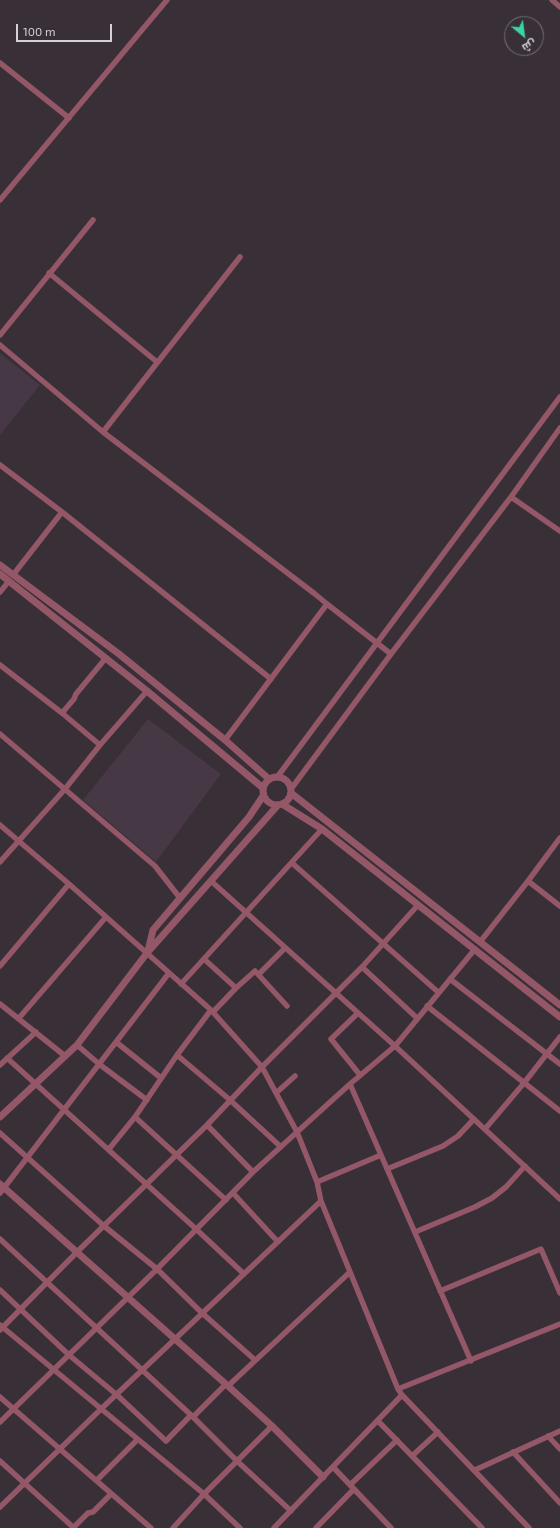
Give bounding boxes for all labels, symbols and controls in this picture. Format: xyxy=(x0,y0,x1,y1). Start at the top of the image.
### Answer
scale bar xyxy=(18,16,114,42)
north arrow xyxy=(504,16,544,56)
text: 100 m xyxy=(23,24,55,38)
text: ش xyxy=(520,37,539,55)

